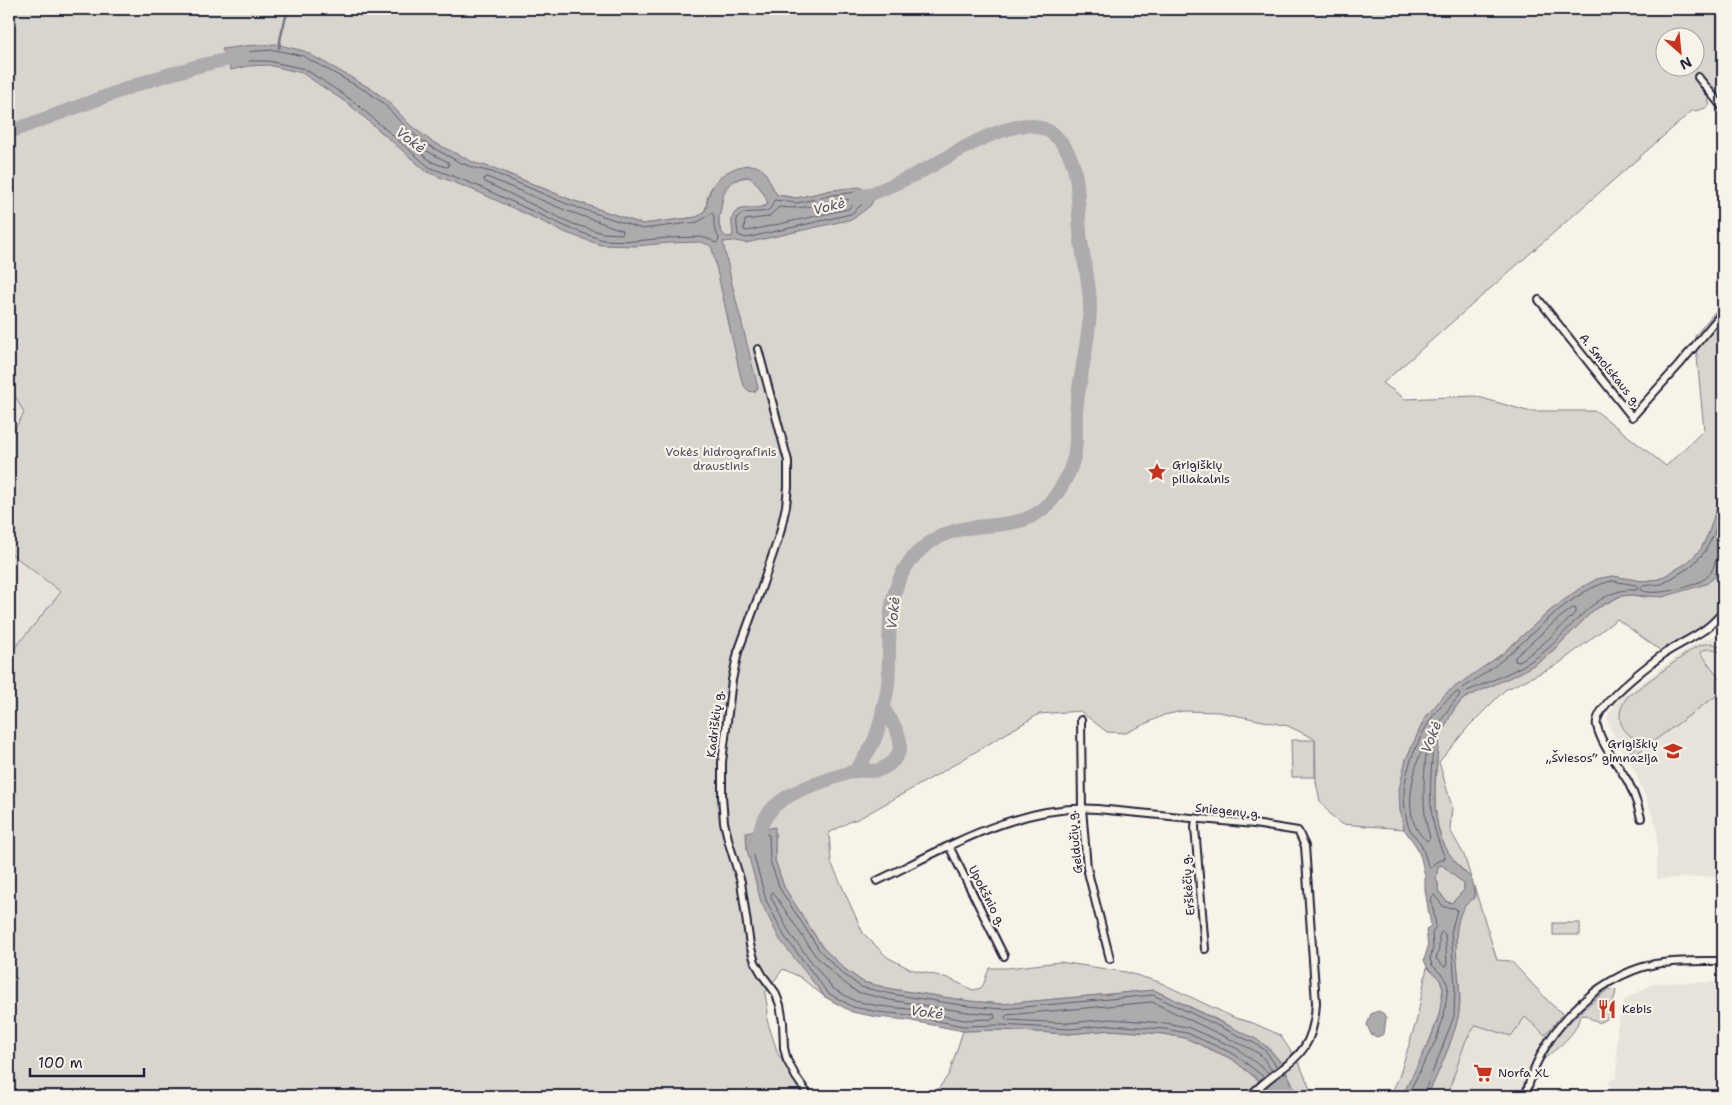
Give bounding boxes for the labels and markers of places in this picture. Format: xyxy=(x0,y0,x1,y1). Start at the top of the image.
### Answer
place label: Grigiškių piliakalnis xyxy=(1172,457,1230,487)
place icon: Grigiškių piliakalnis xyxy=(1146,461,1168,483)
place label: Grigiškių „Šviesos“ gimnazija xyxy=(1545,736,1659,766)
school or university icon: Grigiškių „Šviesos“ gimnazija xyxy=(1662,740,1684,762)
restaurant icon: Kebis xyxy=(1596,998,1618,1020)
place label: Kebis xyxy=(1622,1001,1652,1017)
supermarket icon: Norfa XL xyxy=(1472,1062,1494,1084)
place label: Norfa XL xyxy=(1498,1065,1549,1081)

